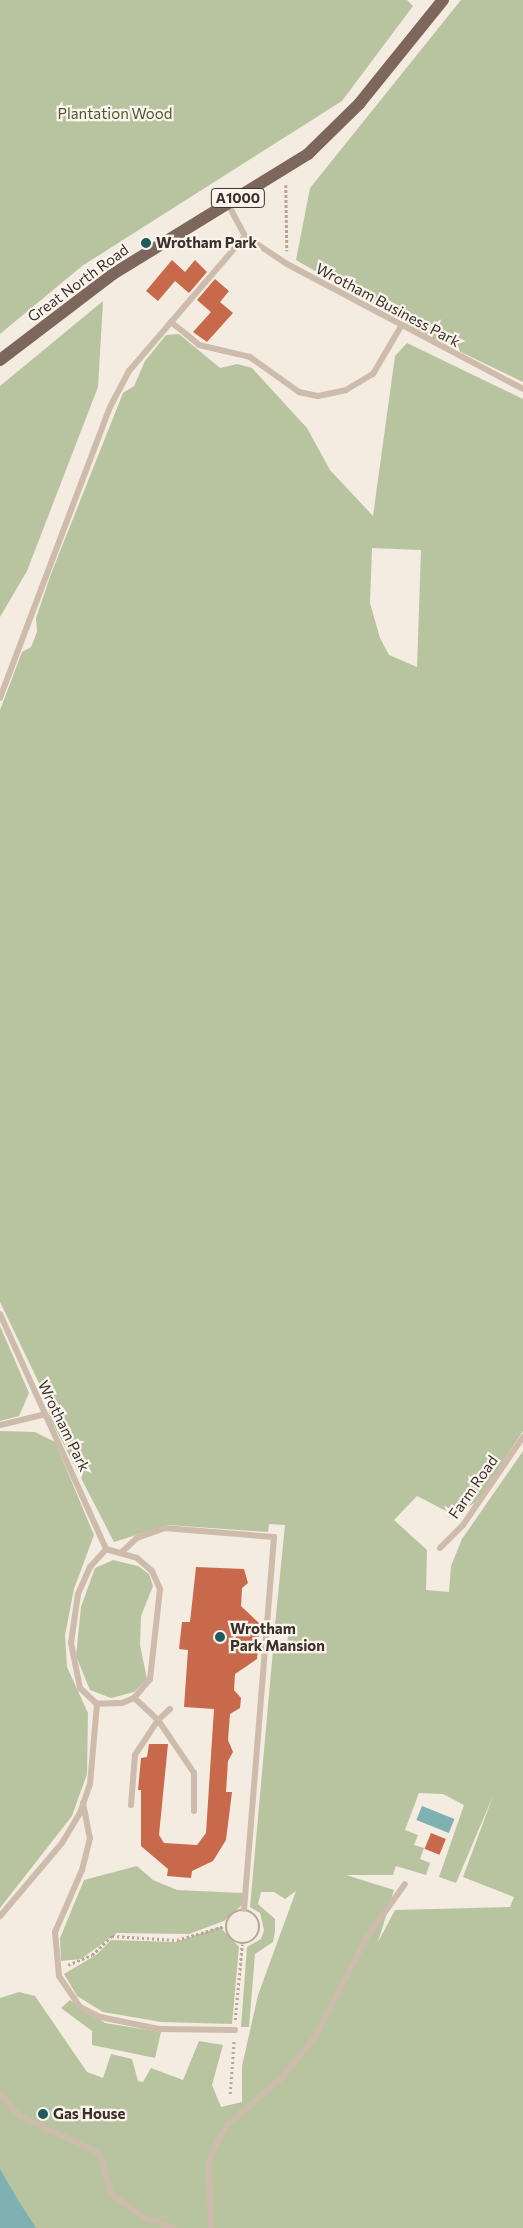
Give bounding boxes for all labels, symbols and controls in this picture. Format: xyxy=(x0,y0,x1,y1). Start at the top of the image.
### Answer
park label: Plantation Wood xyxy=(58,105,172,123)
road number: A1000 xyxy=(210,187,266,210)
place label: Wrotham Park xyxy=(156,234,257,252)
marker: Wrotham Park xyxy=(140,237,152,249)
street label: Great North Road xyxy=(24,240,132,326)
street label: Wrotham Business Park xyxy=(313,259,463,351)
street label: Wrotham Park xyxy=(34,1378,94,1474)
street label: Farm Road xyxy=(445,1452,501,1522)
place label: Wrotham Park Mansion xyxy=(230,1619,325,1654)
marker: Wrotham Park Mansion xyxy=(214,1631,226,1643)
place label: Gas House xyxy=(53,2105,125,2123)
marker: Gas House xyxy=(37,2108,49,2120)

